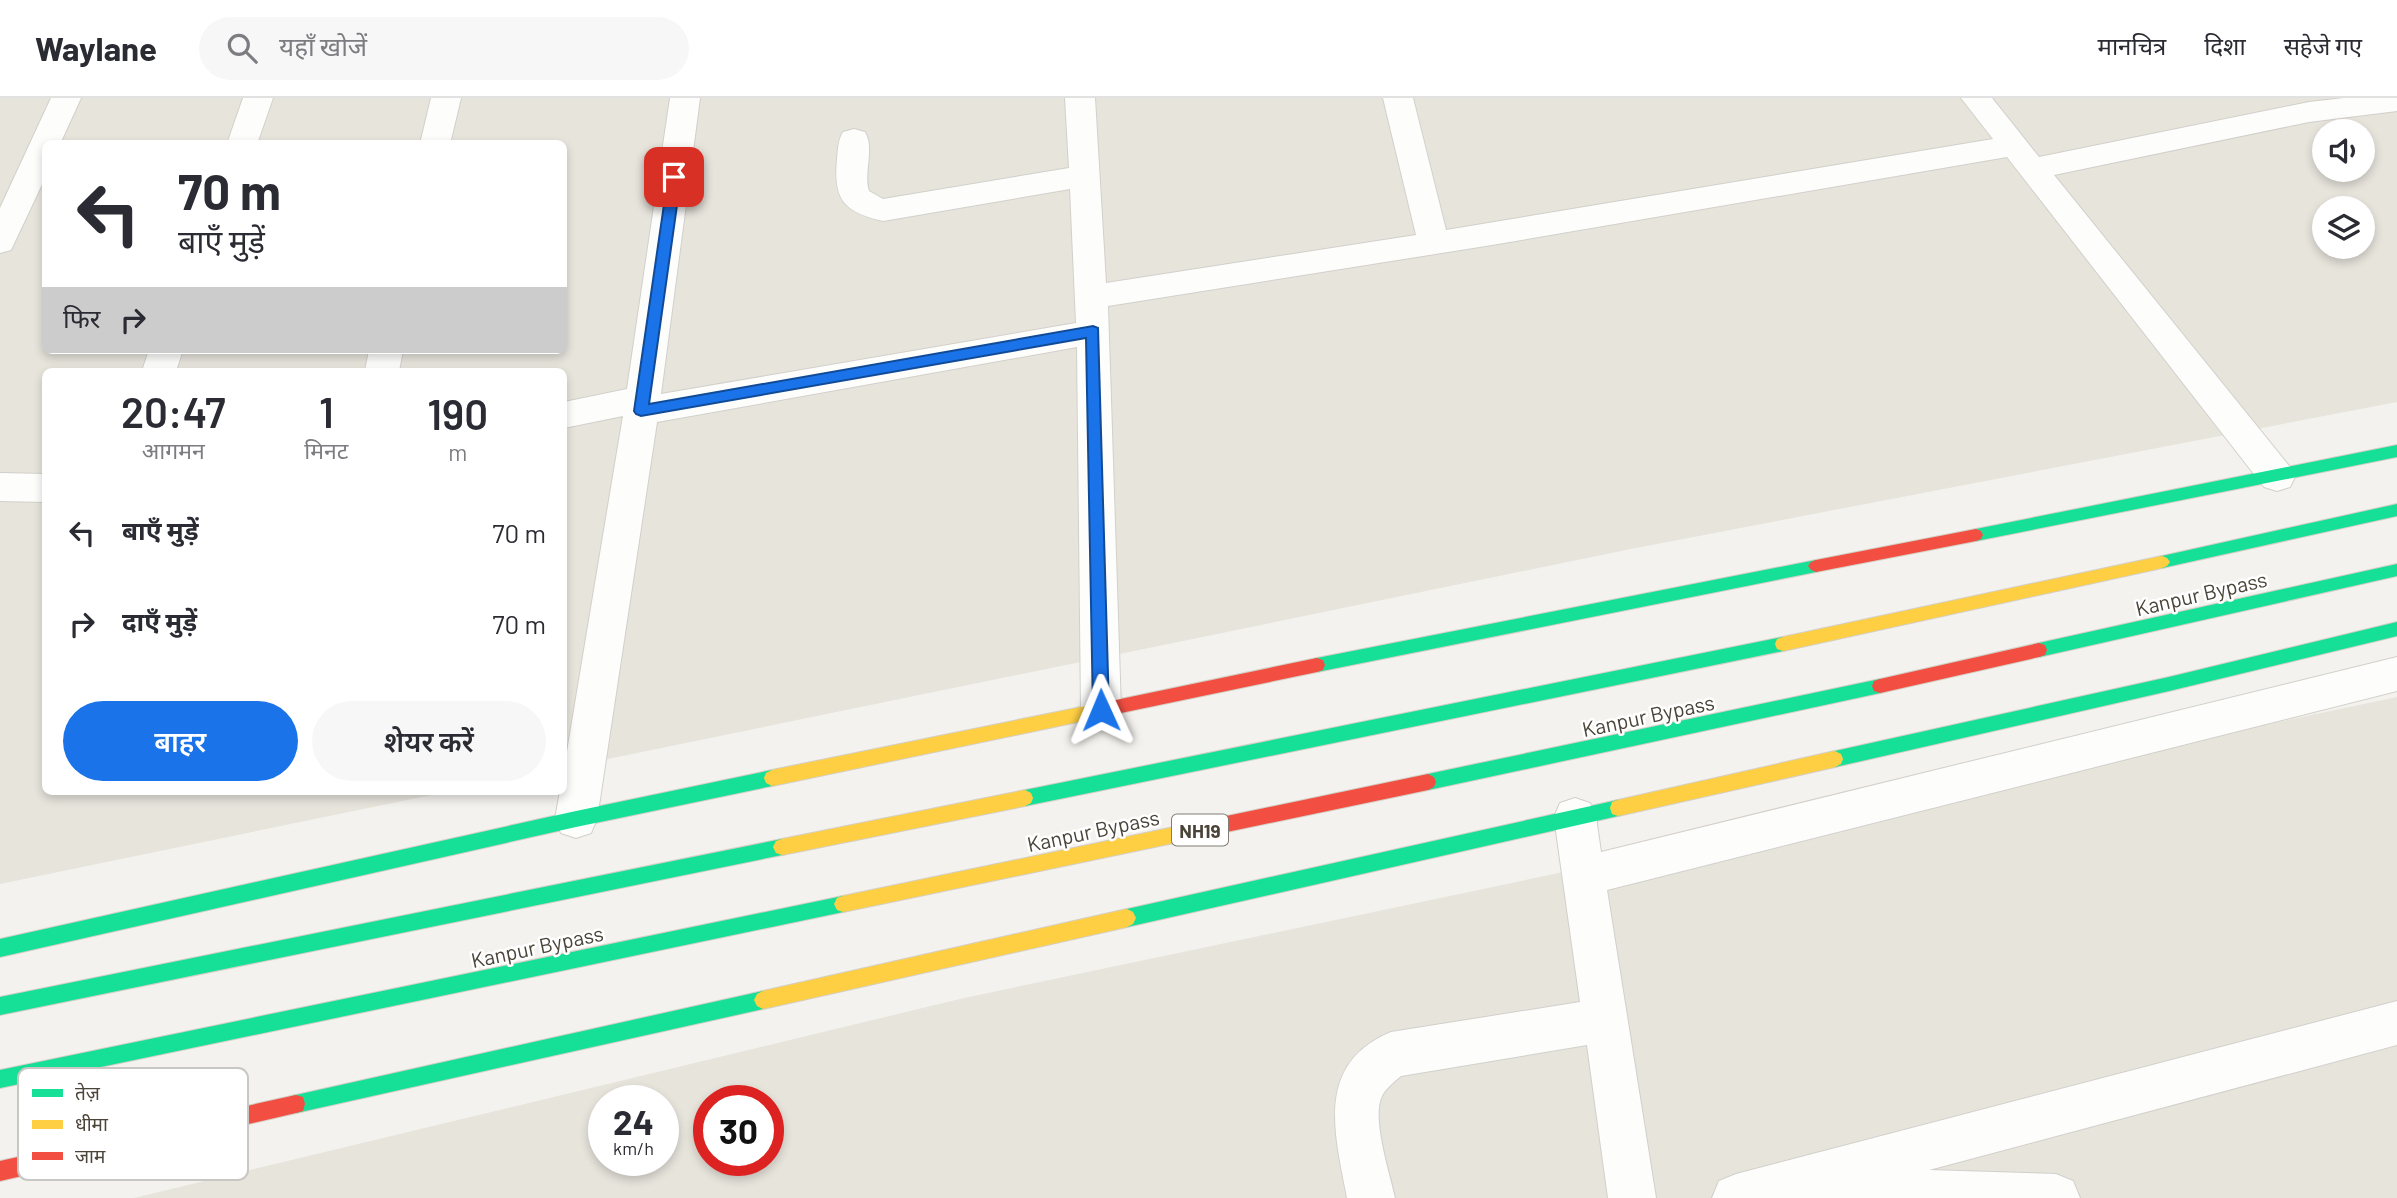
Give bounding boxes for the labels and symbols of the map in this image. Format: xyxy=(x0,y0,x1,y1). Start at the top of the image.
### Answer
pin xyxy=(644,147,704,207)
street label: Kanpur Bypass xyxy=(2133,566,2269,620)
position arrow xyxy=(1064,673,1138,747)
street label: Kanpur Bypass xyxy=(1580,689,1716,741)
street label: Kanpur Bypass xyxy=(1025,804,1161,856)
road number: NH19 xyxy=(1172,814,1228,846)
street label: Kanpur Bypass xyxy=(469,920,605,972)
legend xyxy=(18,1068,248,1180)
text: तेज़ xyxy=(75,1081,101,1104)
speed limit sign: 30 xyxy=(693,1085,784,1176)
text: धीमा xyxy=(75,1112,109,1135)
text: जाम xyxy=(75,1144,106,1167)

